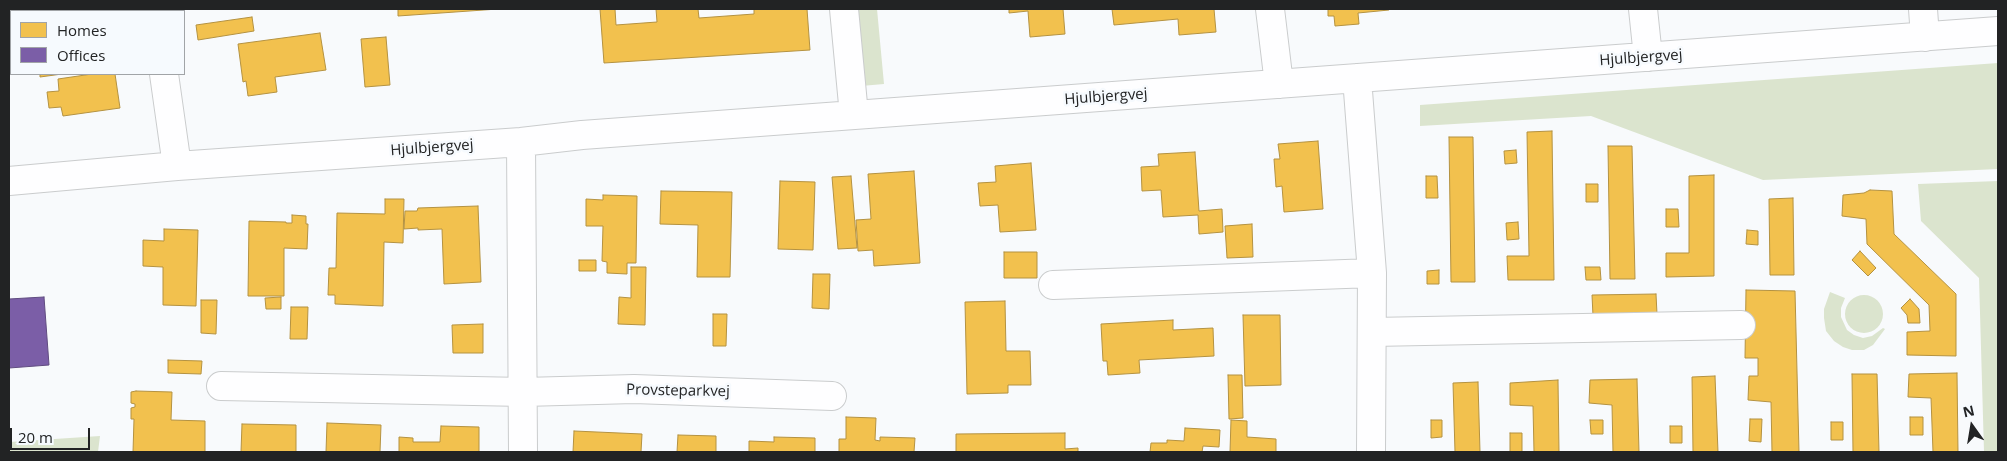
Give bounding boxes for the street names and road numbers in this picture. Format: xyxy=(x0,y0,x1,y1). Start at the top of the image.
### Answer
street label: Hjulbjergvej xyxy=(1599,46,1683,70)
street label: Hjulbjergvej xyxy=(1064,85,1148,109)
street label: Hjulbjergvej xyxy=(390,136,474,160)
street label: Provsteparkvej xyxy=(626,381,730,401)

